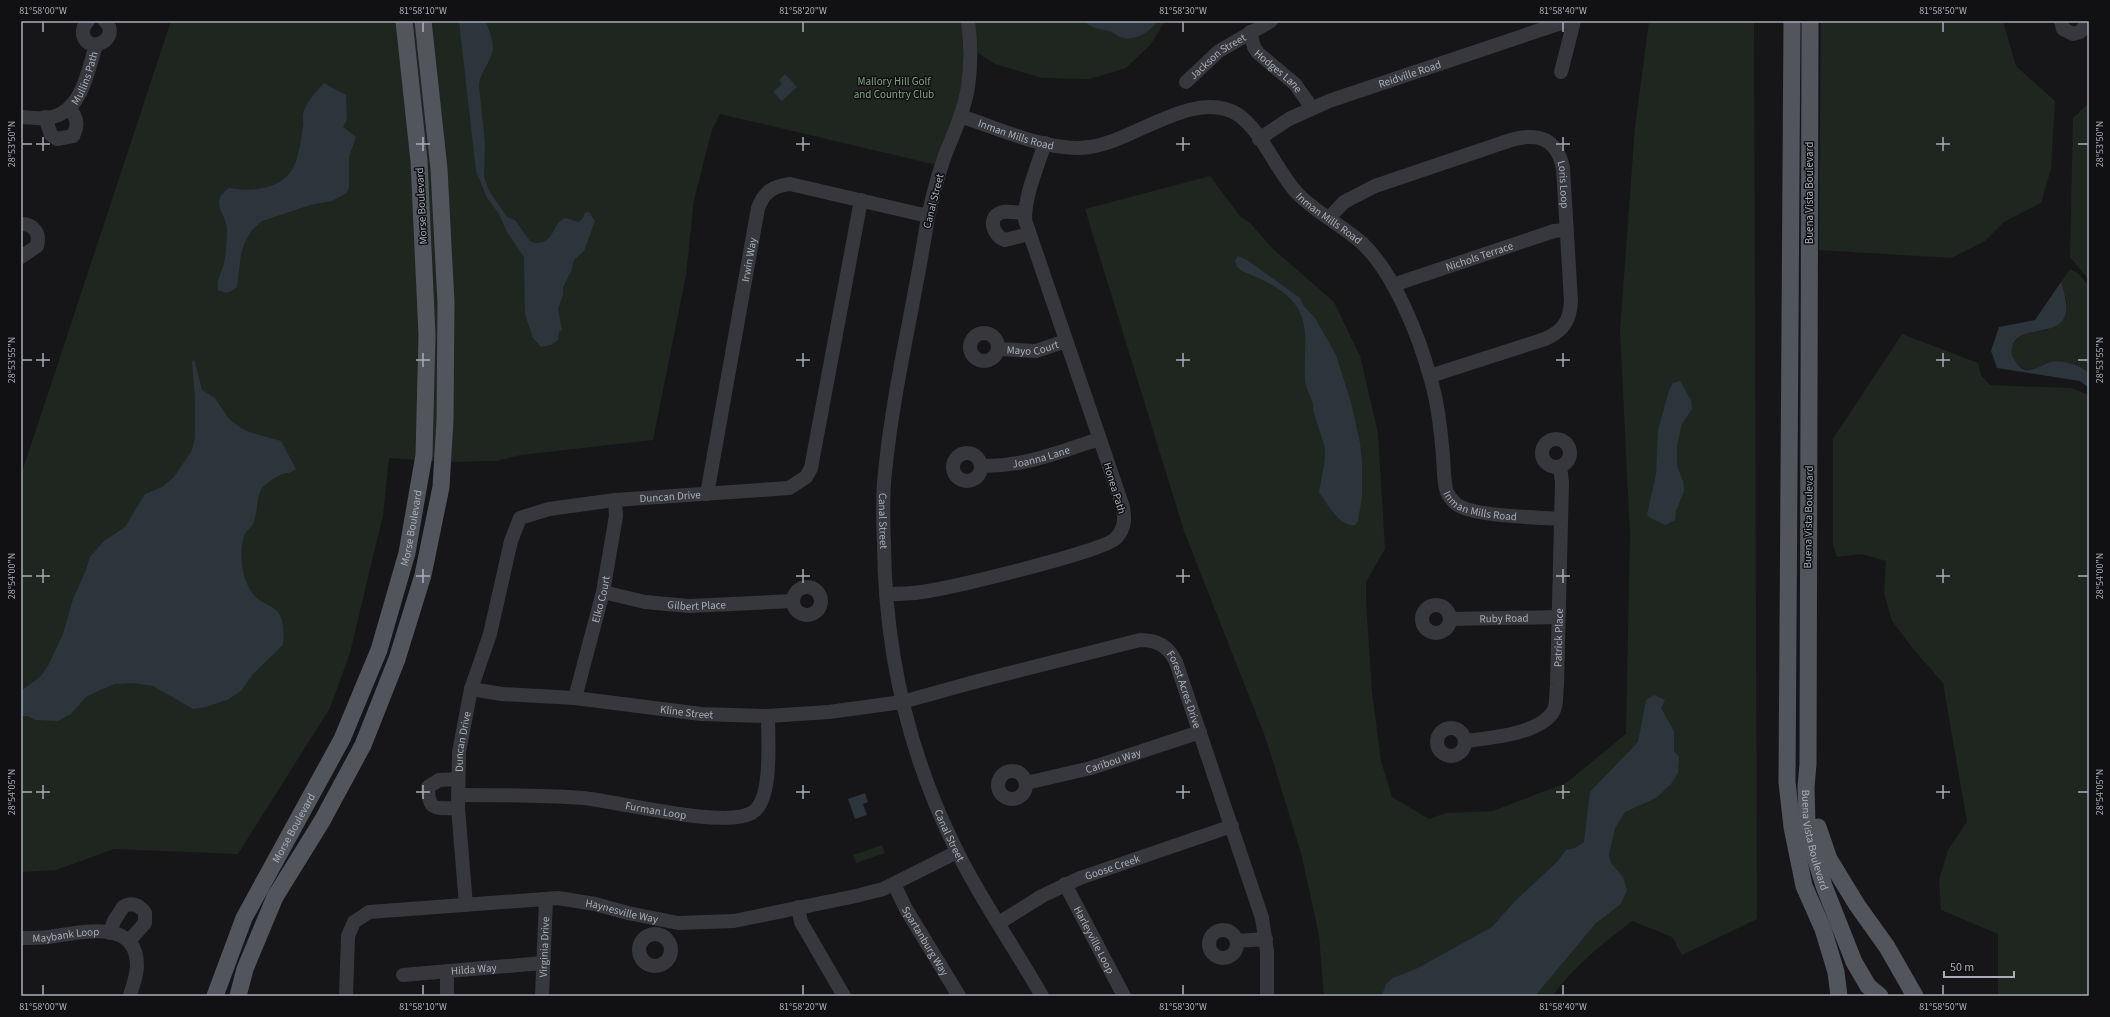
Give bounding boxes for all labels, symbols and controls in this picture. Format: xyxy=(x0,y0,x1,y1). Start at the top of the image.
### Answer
text: 81°58'00"W xyxy=(19,4,67,18)
text: 81°58'10"W xyxy=(399,4,447,18)
text: 81°58'20"W xyxy=(779,4,827,18)
text: 81°58'30"W xyxy=(1159,4,1207,18)
text: 81°58'40"W xyxy=(1539,4,1587,18)
text: 81°58'50"W xyxy=(1919,4,1967,18)
street label: Jackson Street xyxy=(1186,30,1249,83)
street label: Hodges Lane xyxy=(1251,46,1306,96)
street label: Mullins Path xyxy=(68,50,102,108)
street label: Reidville Road xyxy=(1376,57,1443,92)
park label: Mallory Hill Golf and Country Club xyxy=(854,74,934,102)
street label: Inman Mills Road xyxy=(976,116,1055,154)
text: 28°53'50"N xyxy=(5,121,19,167)
text: 28°53'50"N xyxy=(2093,121,2107,167)
street label: Buena Vista Boulevard xyxy=(1802,142,1817,244)
street label: Loris Loop xyxy=(1553,159,1572,209)
street label: Morse Boulevard xyxy=(412,167,431,245)
street label: Canal Street xyxy=(919,172,948,230)
street label: Inman Mills Road xyxy=(1292,189,1365,248)
street label: Irwin Way xyxy=(738,236,761,283)
street label: Nichols Terrace xyxy=(1444,238,1516,275)
text: 28°53'55"N xyxy=(5,337,19,383)
street label: Mayo Court xyxy=(1006,337,1061,359)
text: 28°53'55"N xyxy=(2093,337,2107,383)
street label: Joanna Lane xyxy=(1011,442,1072,472)
street label: Honea Path xyxy=(1100,461,1129,516)
street label: Buena Vista Boulevard xyxy=(1800,466,1817,568)
street label: Duncan Drive xyxy=(639,487,702,506)
street label: Inman Mills Road xyxy=(1439,488,1517,524)
street label: Morse Boulevard xyxy=(397,489,426,568)
street label: Canal Street xyxy=(875,493,891,549)
text: 28°54'00"N xyxy=(5,553,19,599)
text: 28°54'00"N xyxy=(2093,553,2107,599)
street label: Elko Court xyxy=(588,574,614,625)
street label: Gilbert Place xyxy=(667,597,727,614)
street label: Patrick Place xyxy=(1550,607,1567,667)
street label: Ruby Road xyxy=(1479,611,1529,626)
street label: Forest Acres Drive xyxy=(1163,648,1205,731)
street label: Kline Street xyxy=(659,702,714,722)
street label: Duncan Drive xyxy=(452,710,475,772)
street label: Caribou Way xyxy=(1084,745,1143,777)
text: 28°54'05"N xyxy=(5,769,19,815)
text: 28°54'05"N xyxy=(2093,769,2107,815)
street label: Buena Vista Boulevard xyxy=(1798,789,1832,893)
street label: Morse Boulevard xyxy=(269,791,319,865)
street label: Furman Loop xyxy=(624,798,687,823)
street label: Canal Street xyxy=(930,807,968,864)
street label: Goose Creek xyxy=(1083,851,1143,884)
street label: Haynesville Way xyxy=(584,896,659,927)
street label: Spartanburg Way xyxy=(898,903,952,979)
street label: Harleyville Loop xyxy=(1070,904,1118,976)
street label: Virginia Drive xyxy=(536,916,553,978)
street label: Maybank Loop xyxy=(32,924,99,946)
scale bar xyxy=(1944,953,2014,979)
text: 50 m xyxy=(1950,959,1974,976)
street label: Hilda Way xyxy=(450,960,497,979)
text: 81°58'00"W xyxy=(19,1000,67,1014)
text: 81°58'10"W xyxy=(399,1000,447,1014)
text: 81°58'20"W xyxy=(779,1000,827,1014)
text: 81°58'30"W xyxy=(1159,1000,1207,1014)
text: 81°58'40"W xyxy=(1539,1000,1587,1014)
text: 81°58'50"W xyxy=(1919,1000,1967,1014)

